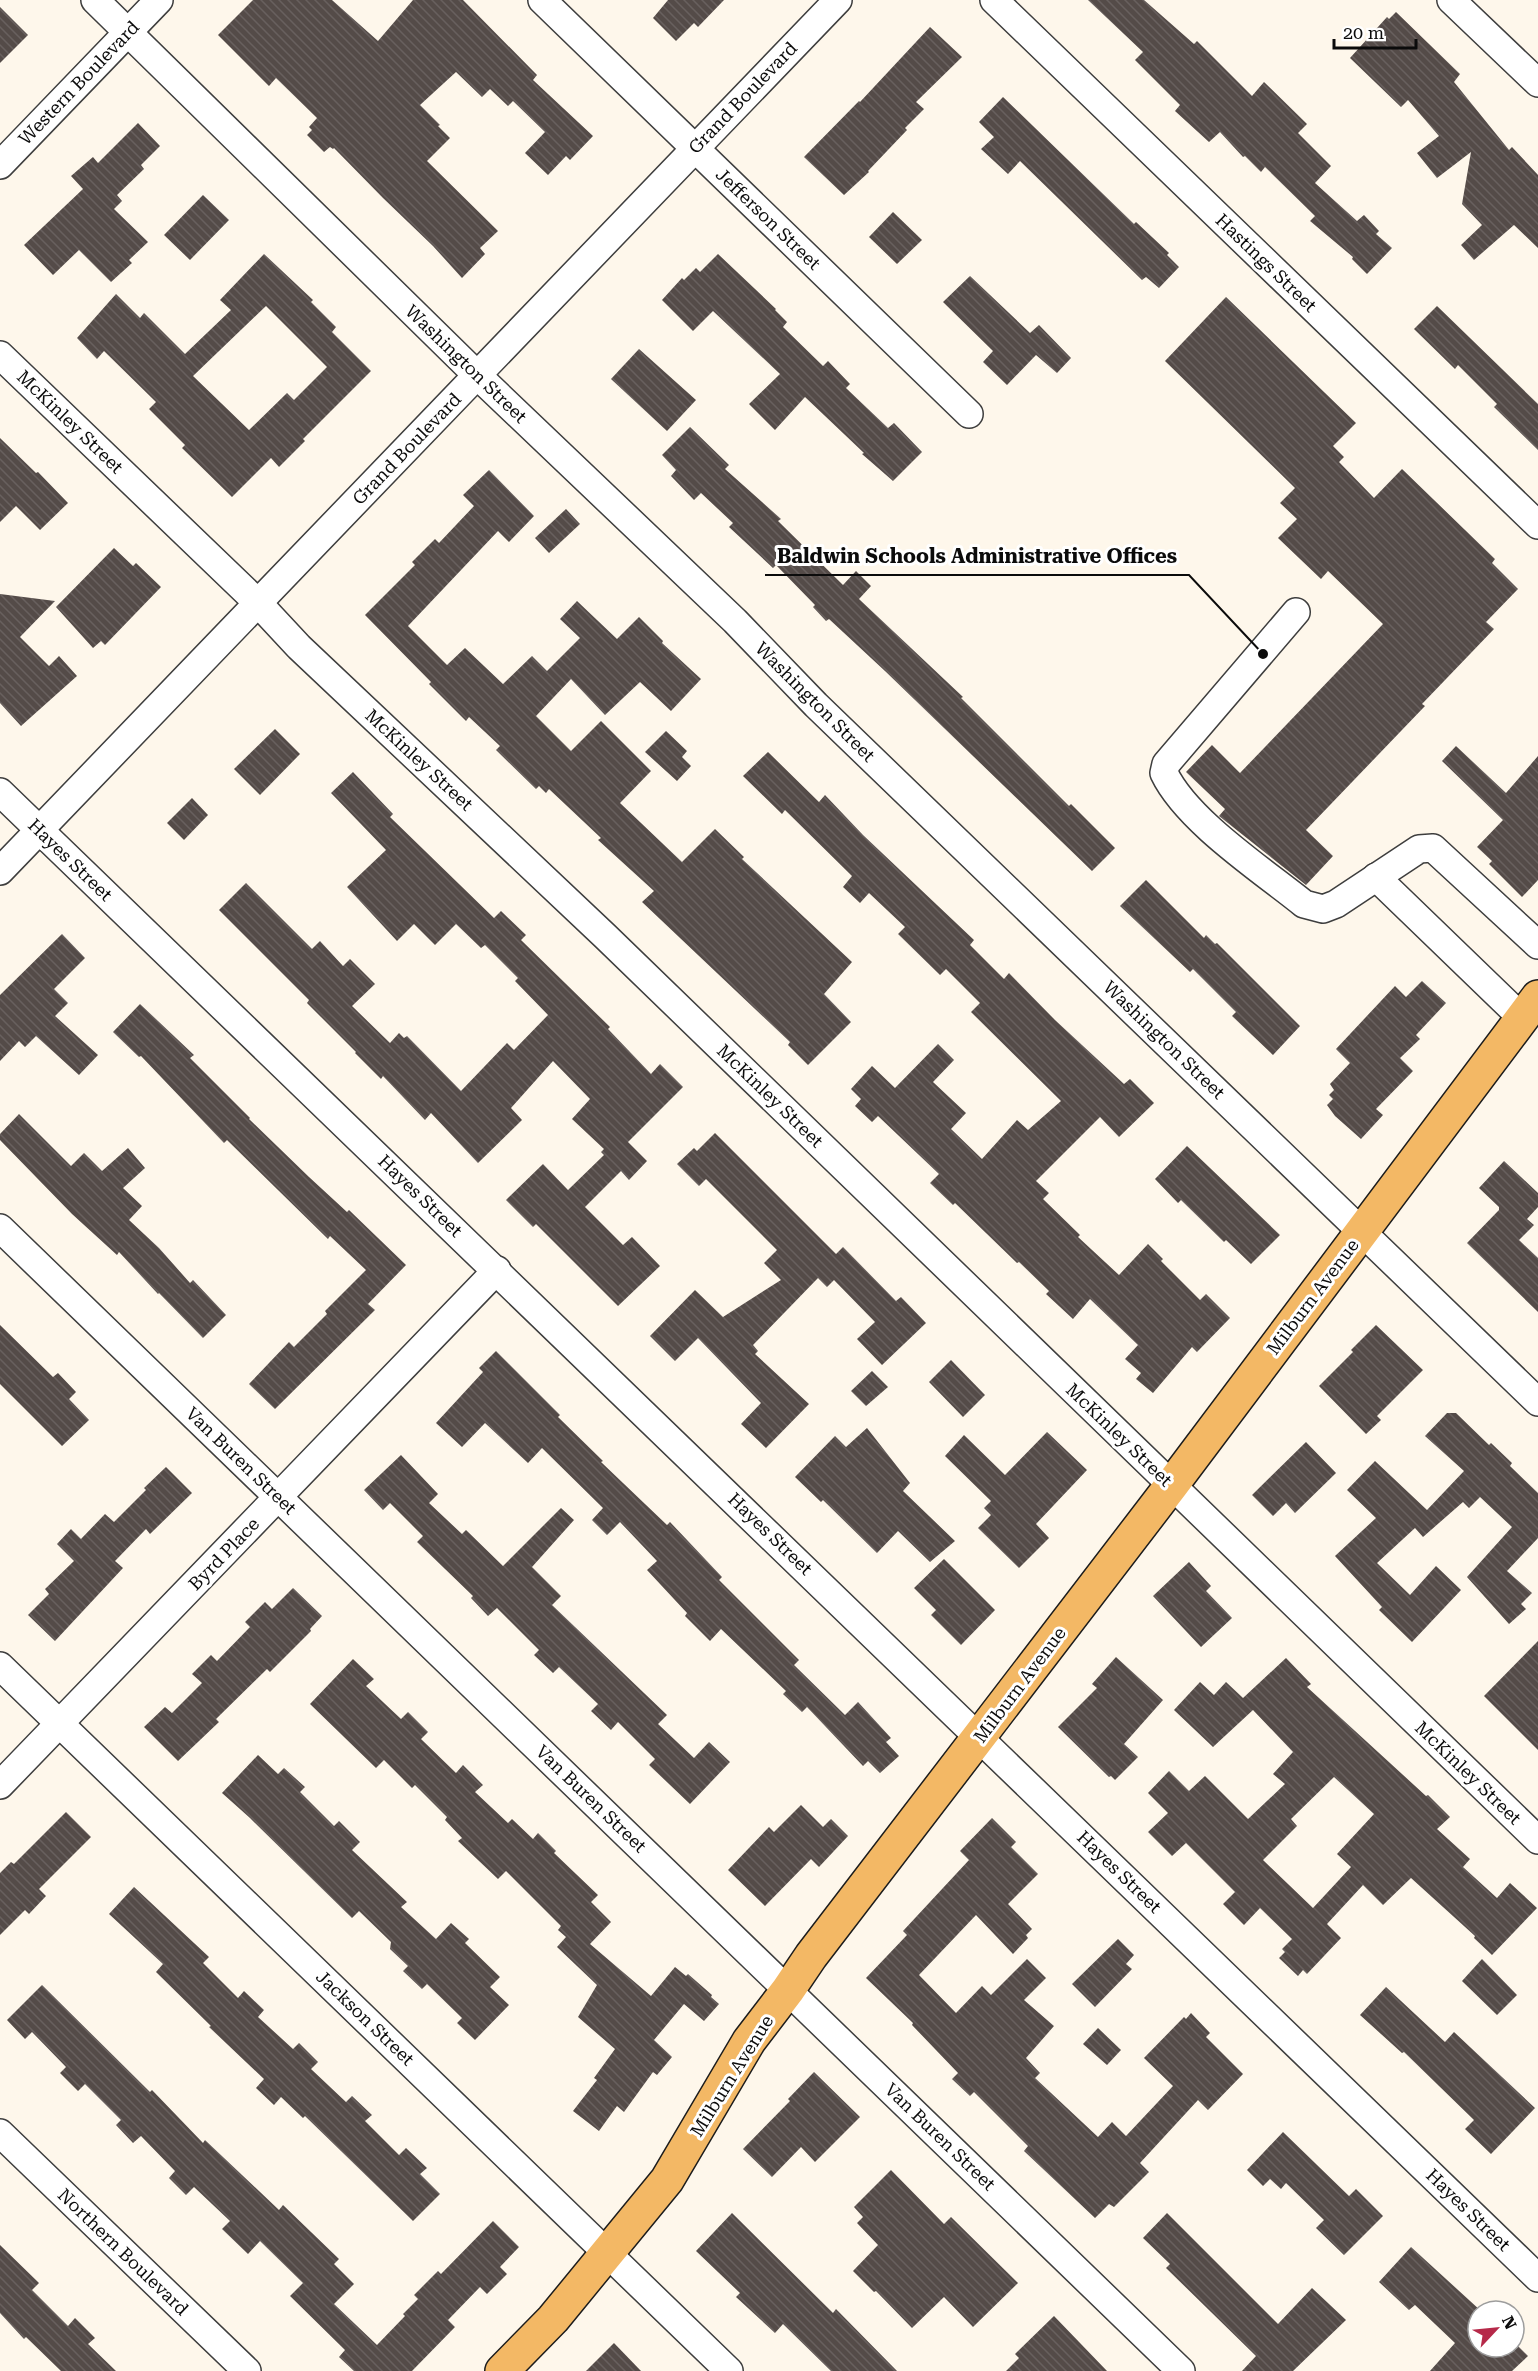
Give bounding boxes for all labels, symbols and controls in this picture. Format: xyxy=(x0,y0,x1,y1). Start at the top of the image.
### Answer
scale bar xyxy=(1334,12,1416,50)
street label: Western Boulevard xyxy=(14,16,144,149)
text: 20 m xyxy=(1343,22,1384,43)
street label: Grand Boulevard xyxy=(684,37,802,158)
street label: Jefferson Street xyxy=(712,163,825,274)
street label: Hastings Street xyxy=(1212,209,1321,316)
street label: Washington Street xyxy=(401,300,532,427)
street label: McKinley Street xyxy=(13,366,128,478)
street label: Grand Boulevard xyxy=(348,388,466,509)
callout: Baldwin Schools Administrative Offices xyxy=(765,537,1189,575)
text: Baldwin Schools Administrative Offices xyxy=(777,544,1177,568)
street label: Washington Street xyxy=(751,637,880,766)
street label: McKinley Street xyxy=(361,704,478,815)
street label: Hayes Street xyxy=(24,814,117,905)
street label: Washington Street xyxy=(1099,976,1230,1103)
street label: McKinley Street xyxy=(713,1040,828,1152)
street label: Hayes Street xyxy=(374,1150,467,1241)
street label: Milburn Avenue xyxy=(1262,1235,1363,1359)
street label: McKinley Street xyxy=(1062,1379,1177,1491)
street label: Van Buren Street xyxy=(182,1403,301,1519)
street label: Hayes Street xyxy=(724,1488,817,1579)
street label: Byrd Place xyxy=(184,1513,263,1594)
street label: Milburn Avenue xyxy=(969,1623,1070,1747)
street label: McKinley Street xyxy=(1411,1717,1526,1829)
street label: Van Buren Street xyxy=(532,1741,651,1857)
street label: Hayes Street xyxy=(1073,1826,1166,1917)
street label: Jackson Street xyxy=(312,1966,419,2070)
street label: Milburn Avenue xyxy=(686,2011,777,2140)
street label: Van Buren Street xyxy=(881,2079,1000,2195)
street label: Hayes Street xyxy=(1422,2164,1515,2255)
street label: Northern Boulevard xyxy=(54,2184,193,2320)
north arrow xyxy=(1466,2299,1526,2359)
text: N xyxy=(1498,2313,1520,2332)

